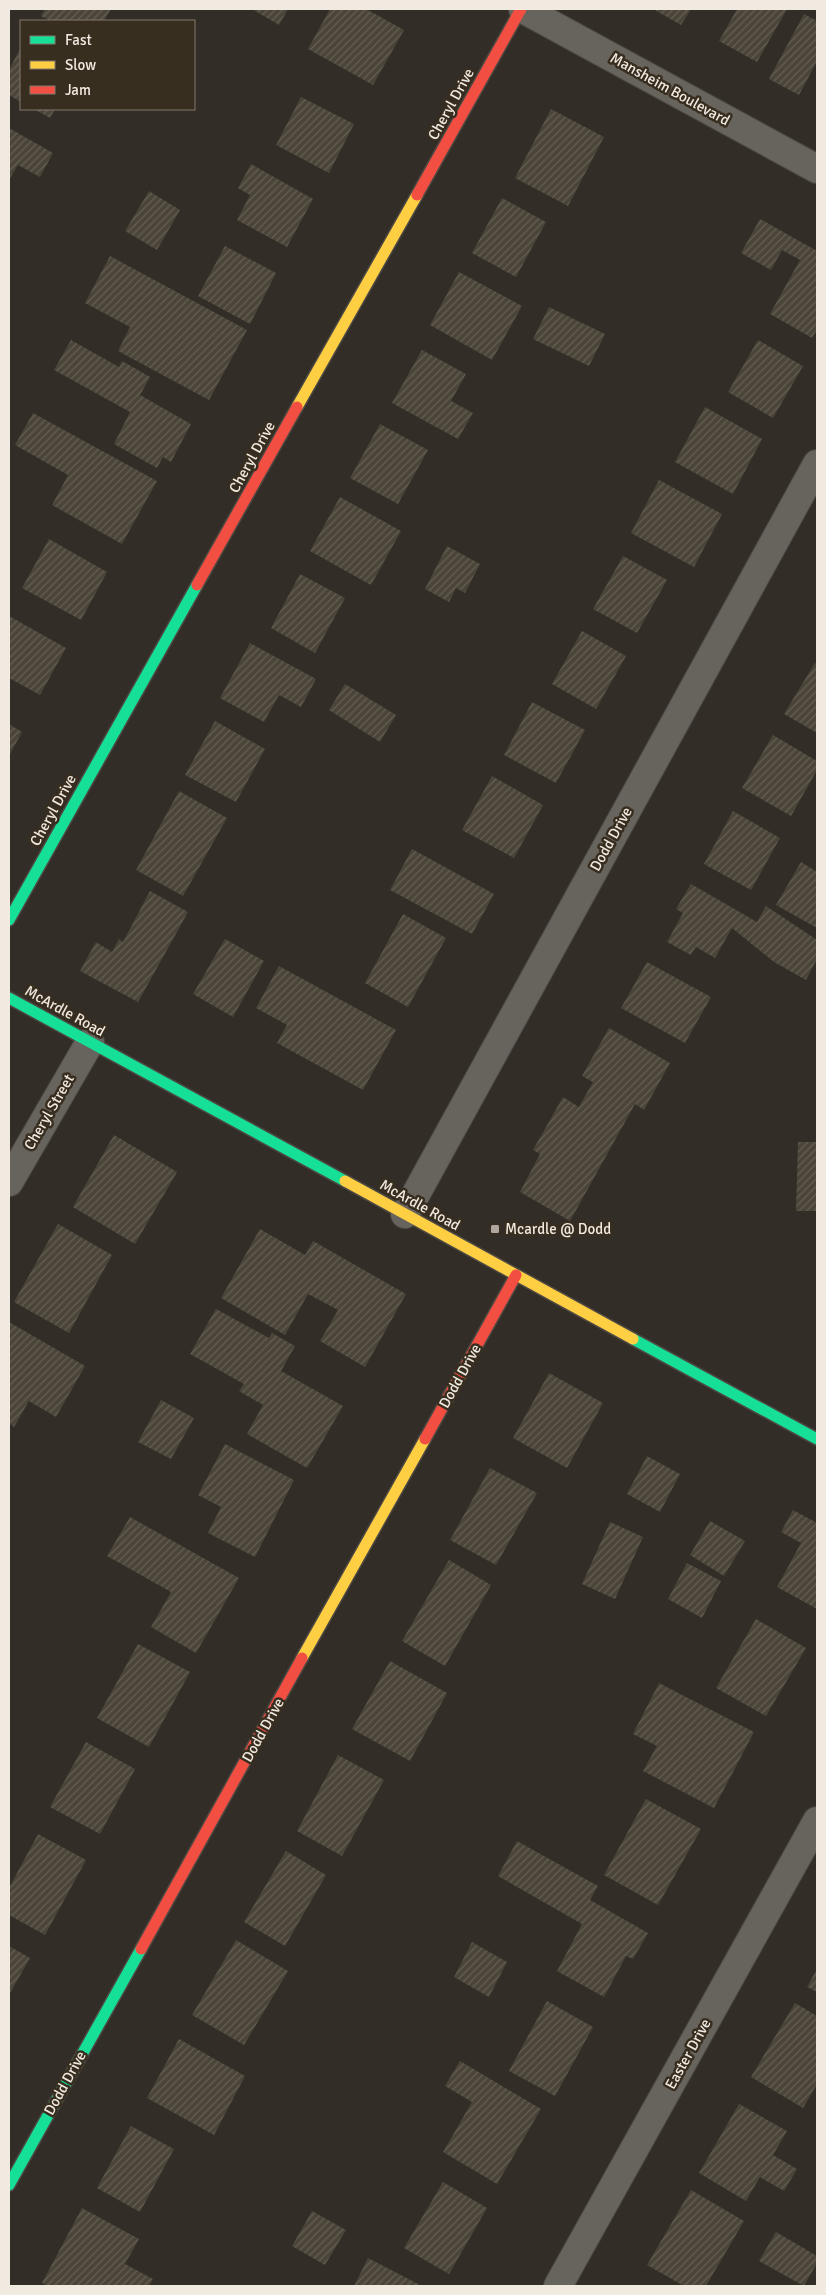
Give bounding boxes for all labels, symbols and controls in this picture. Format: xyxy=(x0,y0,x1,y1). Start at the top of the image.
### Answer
legend xyxy=(20,20,195,110)
text: Fast xyxy=(65,31,92,49)
street label: Mansheim Boulevard xyxy=(607,49,733,129)
text: Slow xyxy=(65,56,96,74)
street label: Cheryl Drive xyxy=(424,65,478,143)
text: Jam xyxy=(65,81,91,99)
street label: Cheryl Drive xyxy=(225,418,279,496)
street label: Cheryl Drive xyxy=(26,771,80,849)
street label: Dodd Drive xyxy=(586,804,636,874)
street label: McArdle Road xyxy=(22,982,108,1040)
street label: Cheryl Street xyxy=(20,1071,78,1153)
street label: McArdle Road xyxy=(377,1176,463,1234)
place label: Mcardle @ Dodd xyxy=(505,1220,611,1238)
marker: Mcardle @ Dodd xyxy=(489,1223,501,1235)
street label: Dodd Drive xyxy=(435,1341,485,1411)
street label: Dodd Drive xyxy=(238,1695,288,1765)
street label: Easter Drive xyxy=(661,2016,715,2092)
street label: Dodd Drive xyxy=(40,2048,90,2118)

